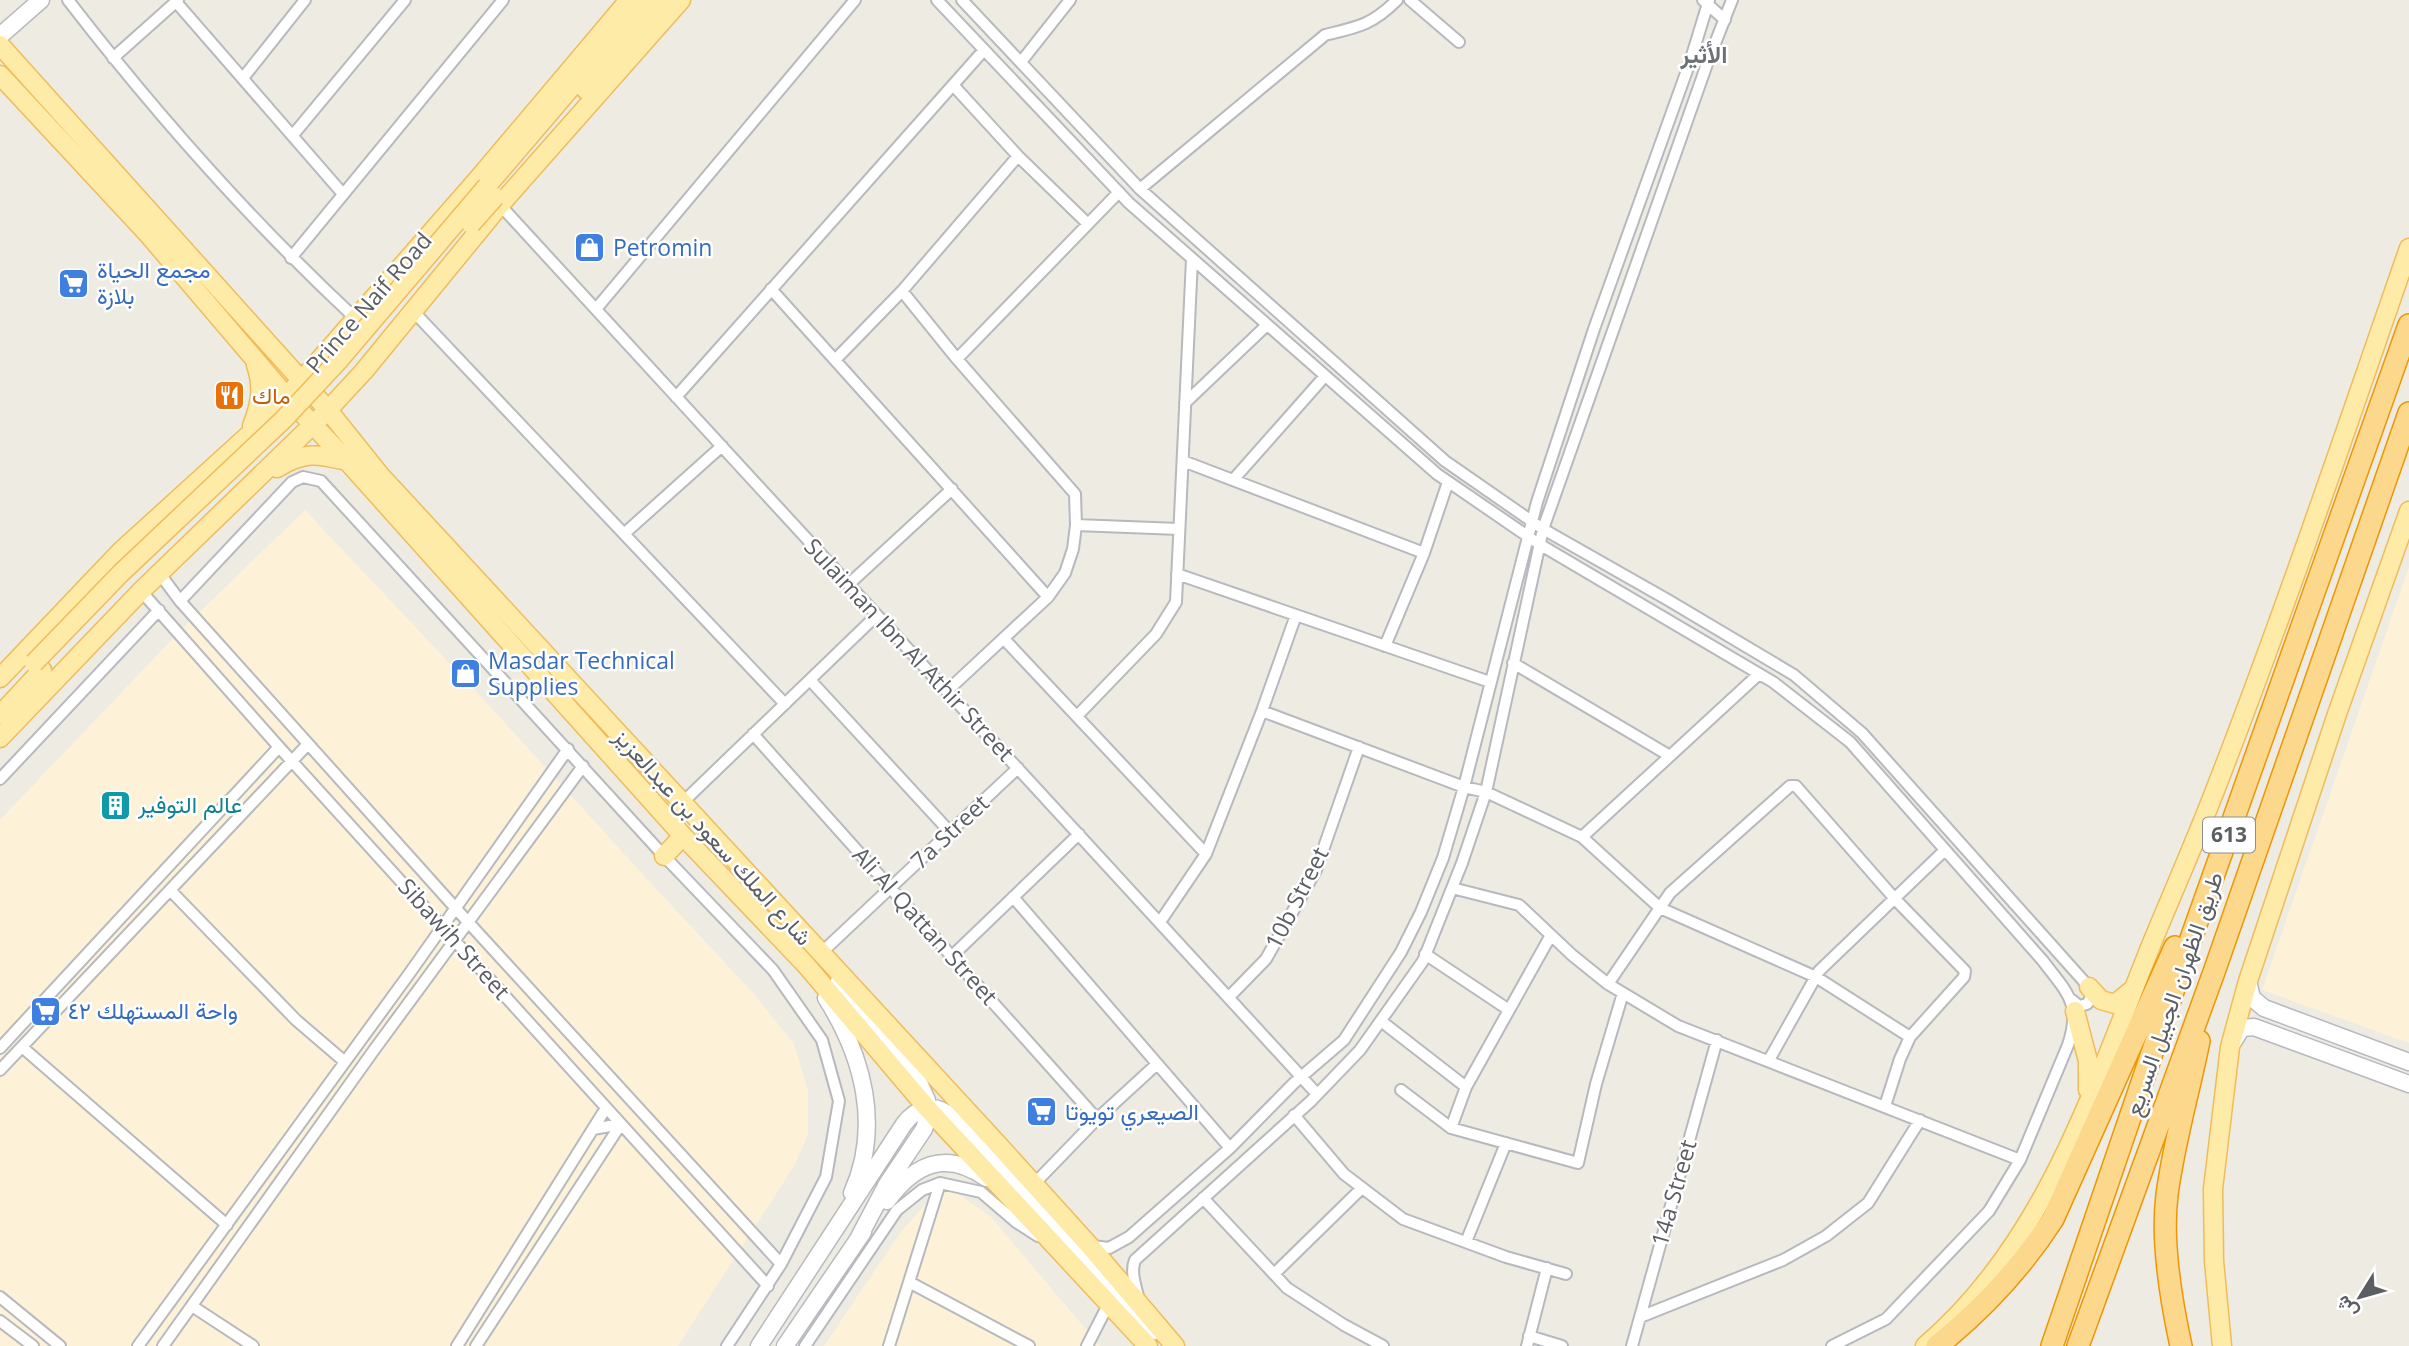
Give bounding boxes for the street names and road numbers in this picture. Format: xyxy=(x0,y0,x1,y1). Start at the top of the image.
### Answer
street label: Prince Naif Road xyxy=(298,225,439,380)
street label: Sulaiman Ibn Al Athir Street xyxy=(798,531,1022,768)
street label: شارع الملك سعود بن عبدالعزيز xyxy=(606,720,820,953)
street label: 7a Street xyxy=(903,787,995,876)
road number: 613 xyxy=(2203,818,2255,852)
street label: Ali Al Qattan Street xyxy=(846,839,1005,1011)
street label: 10b Street xyxy=(1257,841,1335,954)
street label: طريق الظهران الجبيل السريع xyxy=(2116,867,2231,1120)
street label: Sibawih Street xyxy=(392,871,518,1006)
street label: 14a Street xyxy=(1643,1136,1703,1250)

